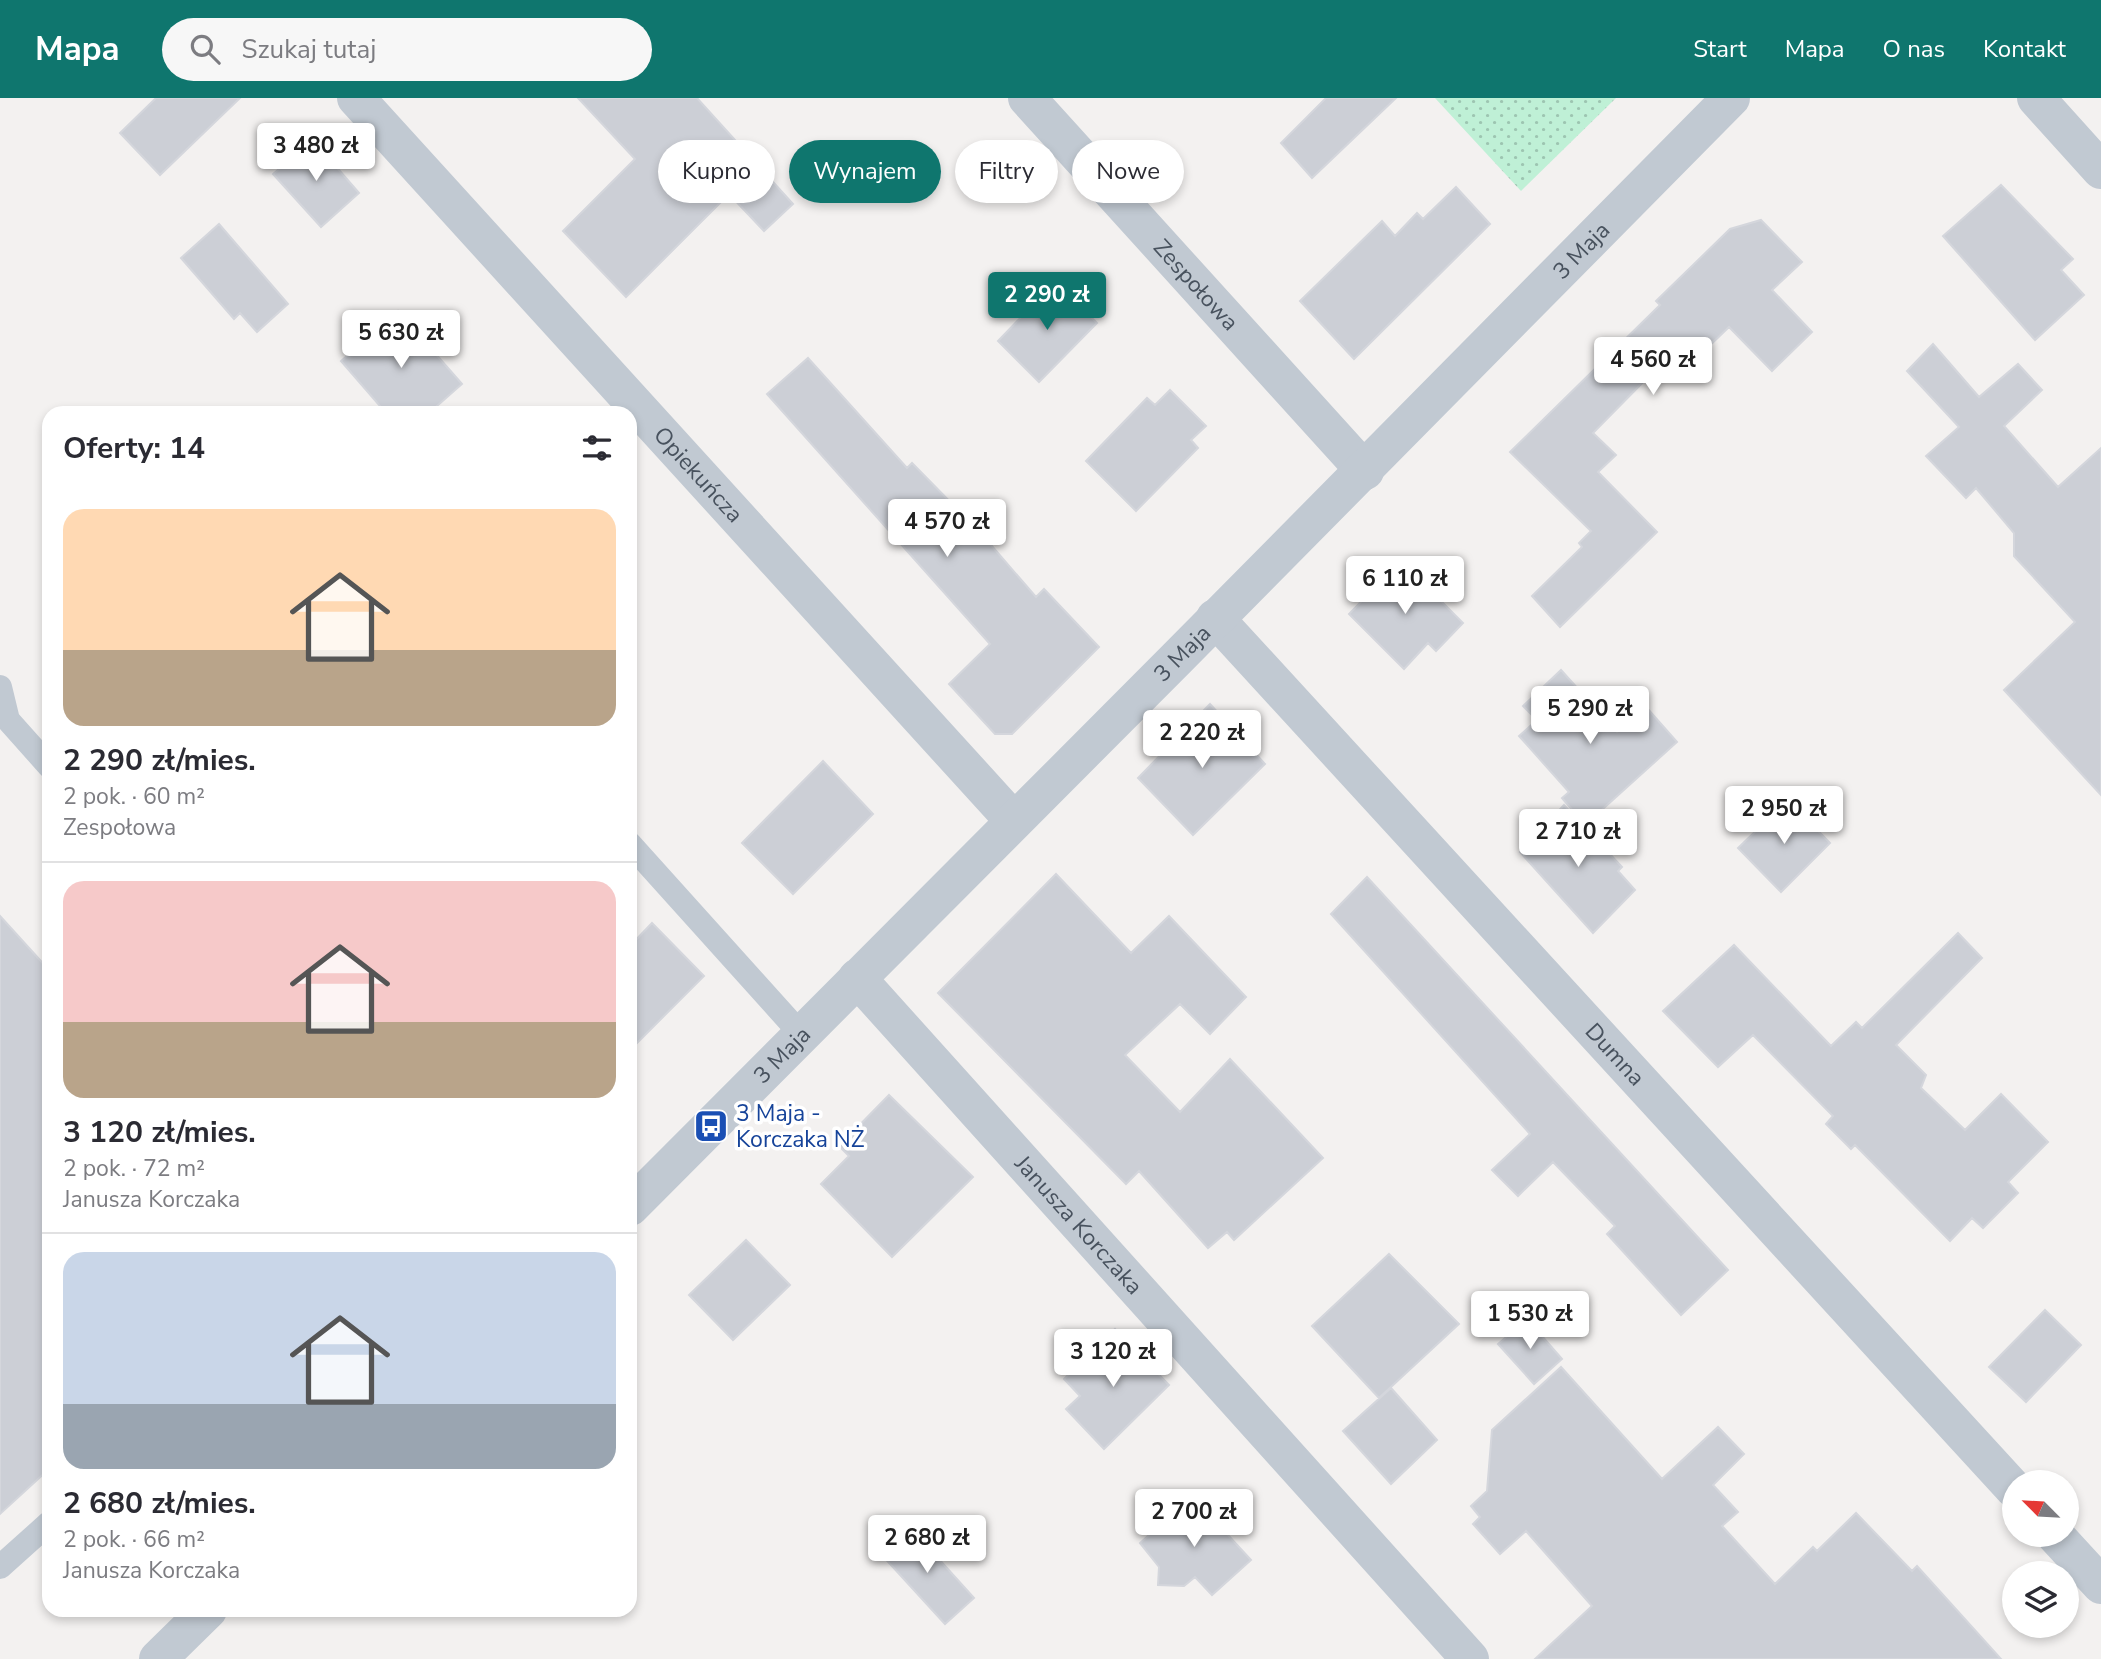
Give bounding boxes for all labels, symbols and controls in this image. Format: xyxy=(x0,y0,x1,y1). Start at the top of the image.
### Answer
search box xyxy=(162,18,652,81)
text: Mapa xyxy=(35,27,120,72)
icon: search xyxy=(186,30,224,68)
text: Szukaj tutaj xyxy=(242,32,376,67)
text: Start xyxy=(1693,33,1747,65)
text: Mapa xyxy=(1785,33,1845,65)
text: O nas xyxy=(1883,33,1945,65)
text: Kontakt xyxy=(1983,33,2066,65)
pin: 3 480 zł xyxy=(244,123,388,183)
text: 3 480 zł xyxy=(273,130,359,161)
chip: Kupno xyxy=(658,140,775,203)
chip: Wynajem xyxy=(789,140,941,203)
chip: Filtry xyxy=(955,140,1058,203)
chip: Nowe xyxy=(1072,140,1184,203)
street label: 3 Maja xyxy=(1546,215,1616,286)
street label: Zespołowa xyxy=(1147,232,1246,337)
pin: 2 290 zł xyxy=(975,272,1119,332)
text: 2 290 zł xyxy=(1004,279,1090,310)
pin: 5 630 zł xyxy=(329,310,473,370)
text: 5 630 zł xyxy=(358,317,444,348)
pin: 4 560 zł xyxy=(1581,338,1725,397)
text: 4 560 zł xyxy=(1610,344,1696,375)
street label: Opiekuńcza xyxy=(647,420,750,529)
text: Oferty: 14 xyxy=(63,428,205,469)
icon: filters xyxy=(578,429,616,467)
pin: 4 570 zł xyxy=(875,500,1019,559)
text: 4 570 zł xyxy=(904,506,990,537)
icon: home xyxy=(277,554,403,680)
pin: 6 110 zł xyxy=(1333,556,1477,616)
text: 6 110 zł xyxy=(1362,563,1448,594)
street label: 3 Maja xyxy=(1147,618,1217,689)
pin: 5 290 zł xyxy=(1518,686,1662,746)
text: 5 290 zł xyxy=(1547,693,1633,724)
pin: 2 220 zł xyxy=(1130,710,1274,770)
text: 2 220 zł xyxy=(1159,717,1245,748)
text: 2 290 zł/mies. xyxy=(63,740,256,781)
text: 2 pok. · 60 m² xyxy=(63,781,205,812)
pin: 2 950 zł xyxy=(1712,786,1856,846)
text: 2 950 zł xyxy=(1741,793,1827,824)
pin: 2 710 zł xyxy=(1506,810,1650,869)
text: Zespołowa xyxy=(63,812,176,843)
text: 2 710 zł xyxy=(1535,816,1621,847)
icon: home xyxy=(277,926,403,1052)
street label: Dumna xyxy=(1578,1016,1652,1092)
street label: 3 Maja xyxy=(746,1019,817,1090)
place label: 3 Maja - Korczaka NŻ xyxy=(736,1098,865,1155)
bus stop icon: 3 Maja - Korczaka NŻ xyxy=(692,1107,730,1145)
text: 3 120 zł/mies. xyxy=(63,1112,256,1153)
street label: Janusza Korczaka xyxy=(1008,1148,1150,1301)
text: 2 pok. · 72 m² xyxy=(63,1153,205,1184)
text: Janusza Korczaka xyxy=(63,1184,240,1215)
pin: 1 530 zł xyxy=(1458,1292,1602,1351)
icon: home xyxy=(277,1297,403,1423)
text: 1 530 zł xyxy=(1487,1298,1573,1329)
pin: 3 120 zł xyxy=(1041,1330,1185,1389)
text: 3 120 zł xyxy=(1070,1336,1156,1367)
north arrow xyxy=(2002,1470,2079,1547)
map controls xyxy=(2002,1470,2079,1638)
text: 2 680 zł/mies. xyxy=(63,1483,256,1524)
pin: 2 700 zł xyxy=(1122,1490,1266,1549)
text: 2 700 zł xyxy=(1151,1496,1237,1527)
pin: 2 680 zł xyxy=(855,1516,999,1575)
text: 2 680 zł xyxy=(884,1522,970,1553)
text: 2 pok. · 66 m² xyxy=(63,1524,205,1555)
text: Janusza Korczaka xyxy=(63,1555,240,1586)
button: layers xyxy=(2002,1561,2079,1638)

